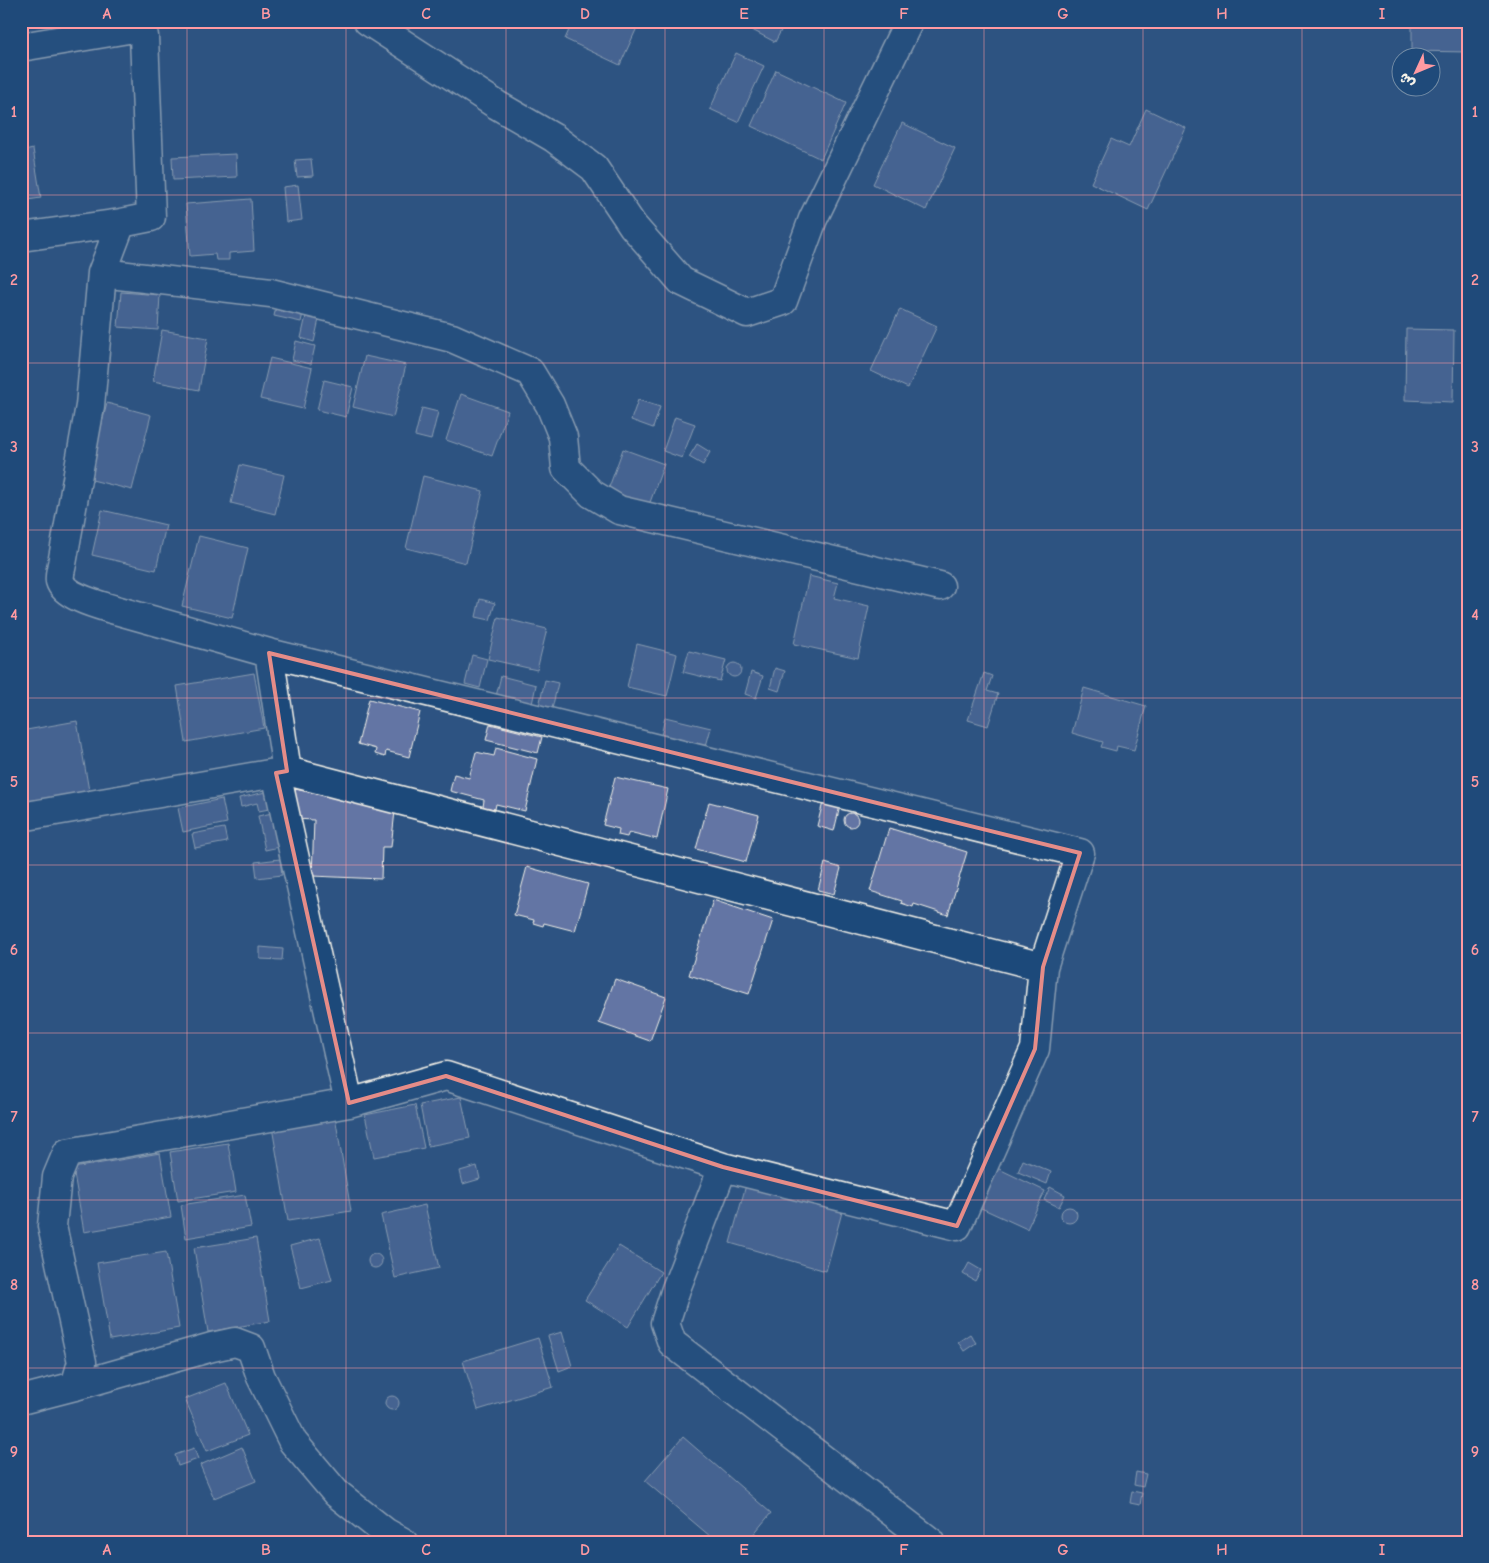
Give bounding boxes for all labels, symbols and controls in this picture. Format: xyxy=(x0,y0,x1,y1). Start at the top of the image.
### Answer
text: A xyxy=(103,5,112,23)
text: B xyxy=(261,5,271,23)
text: C xyxy=(421,5,431,23)
text: D xyxy=(580,5,590,23)
text: E xyxy=(739,5,749,23)
text: F xyxy=(899,5,909,23)
text: G xyxy=(1057,5,1069,23)
text: H xyxy=(1216,5,1228,23)
text: I xyxy=(1379,5,1385,23)
north arrow xyxy=(1392,48,1442,98)
text: ش xyxy=(1396,69,1418,92)
text: 1 xyxy=(11,103,17,121)
text: 1 xyxy=(1472,103,1478,121)
text: 2 xyxy=(10,271,18,289)
text: 2 xyxy=(1471,271,1479,289)
text: 3 xyxy=(10,438,18,456)
text: 3 xyxy=(1471,438,1479,456)
text: 4 xyxy=(10,606,18,624)
text: 4 xyxy=(1471,606,1479,624)
text: 5 xyxy=(10,773,18,791)
text: 5 xyxy=(1471,773,1479,791)
text: 6 xyxy=(10,941,18,959)
text: 6 xyxy=(1471,941,1479,959)
text: 7 xyxy=(10,1108,18,1126)
text: 7 xyxy=(1471,1108,1479,1126)
text: 8 xyxy=(10,1276,18,1294)
text: 8 xyxy=(1471,1276,1479,1294)
text: 9 xyxy=(10,1443,18,1461)
text: 9 xyxy=(1471,1443,1479,1461)
text: A xyxy=(103,1541,112,1559)
text: B xyxy=(261,1541,271,1559)
text: C xyxy=(421,1541,431,1559)
text: D xyxy=(580,1541,590,1559)
text: E xyxy=(739,1541,749,1559)
text: F xyxy=(899,1541,909,1559)
text: G xyxy=(1057,1541,1069,1559)
text: H xyxy=(1216,1541,1228,1559)
text: I xyxy=(1379,1541,1385,1559)

